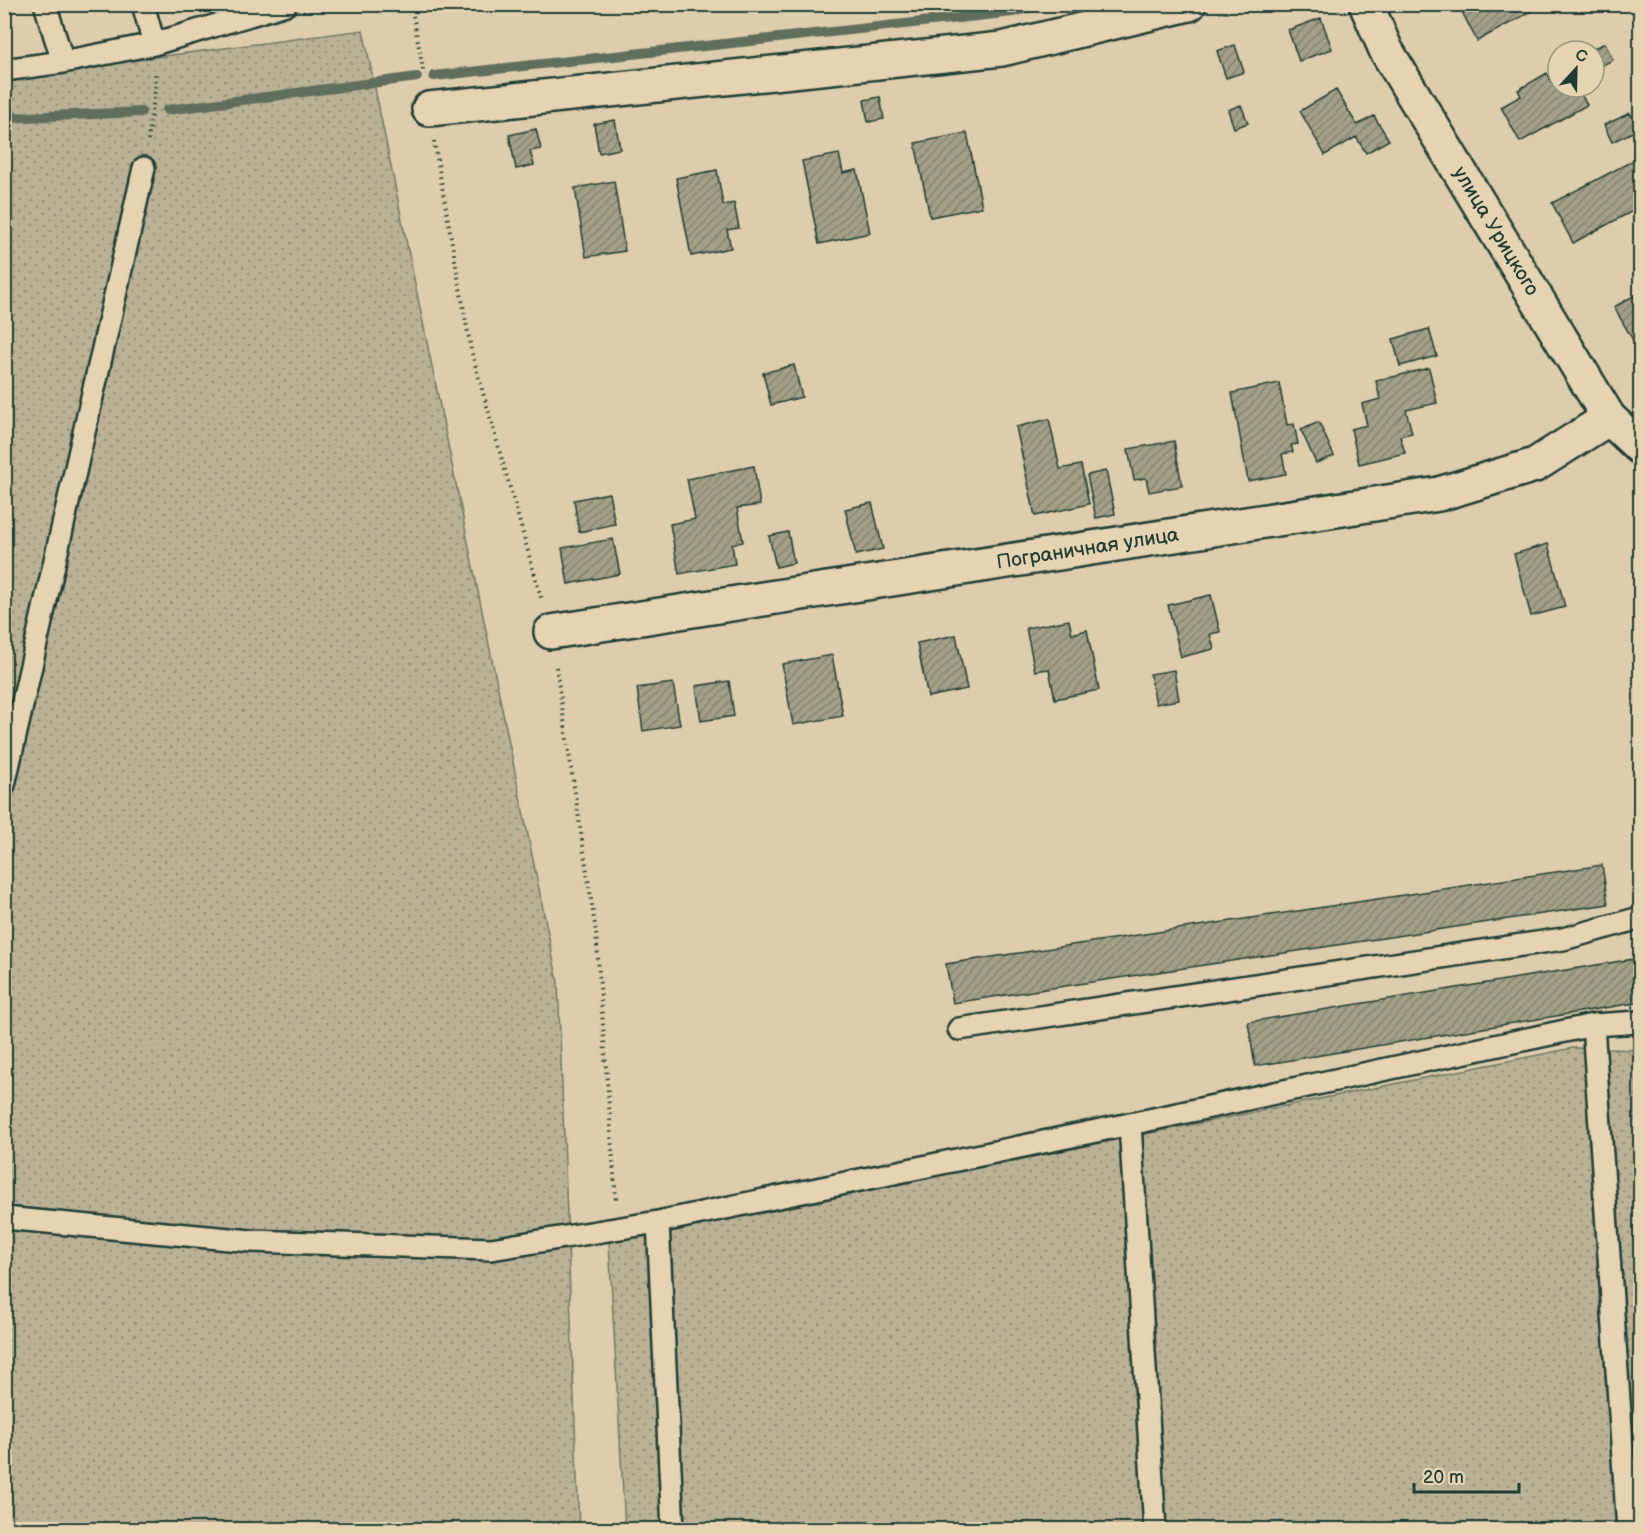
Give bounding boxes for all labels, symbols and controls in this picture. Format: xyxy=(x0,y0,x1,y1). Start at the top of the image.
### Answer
north arrow xyxy=(1546,39,1606,99)
text: С xyxy=(1572,46,1590,67)
street label: улица Урицкого xyxy=(1448,162,1544,300)
street label: Пограничная улица xyxy=(995,523,1181,575)
scale bar xyxy=(1414,1456,1519,1494)
text: 20 m xyxy=(1423,1467,1464,1488)

